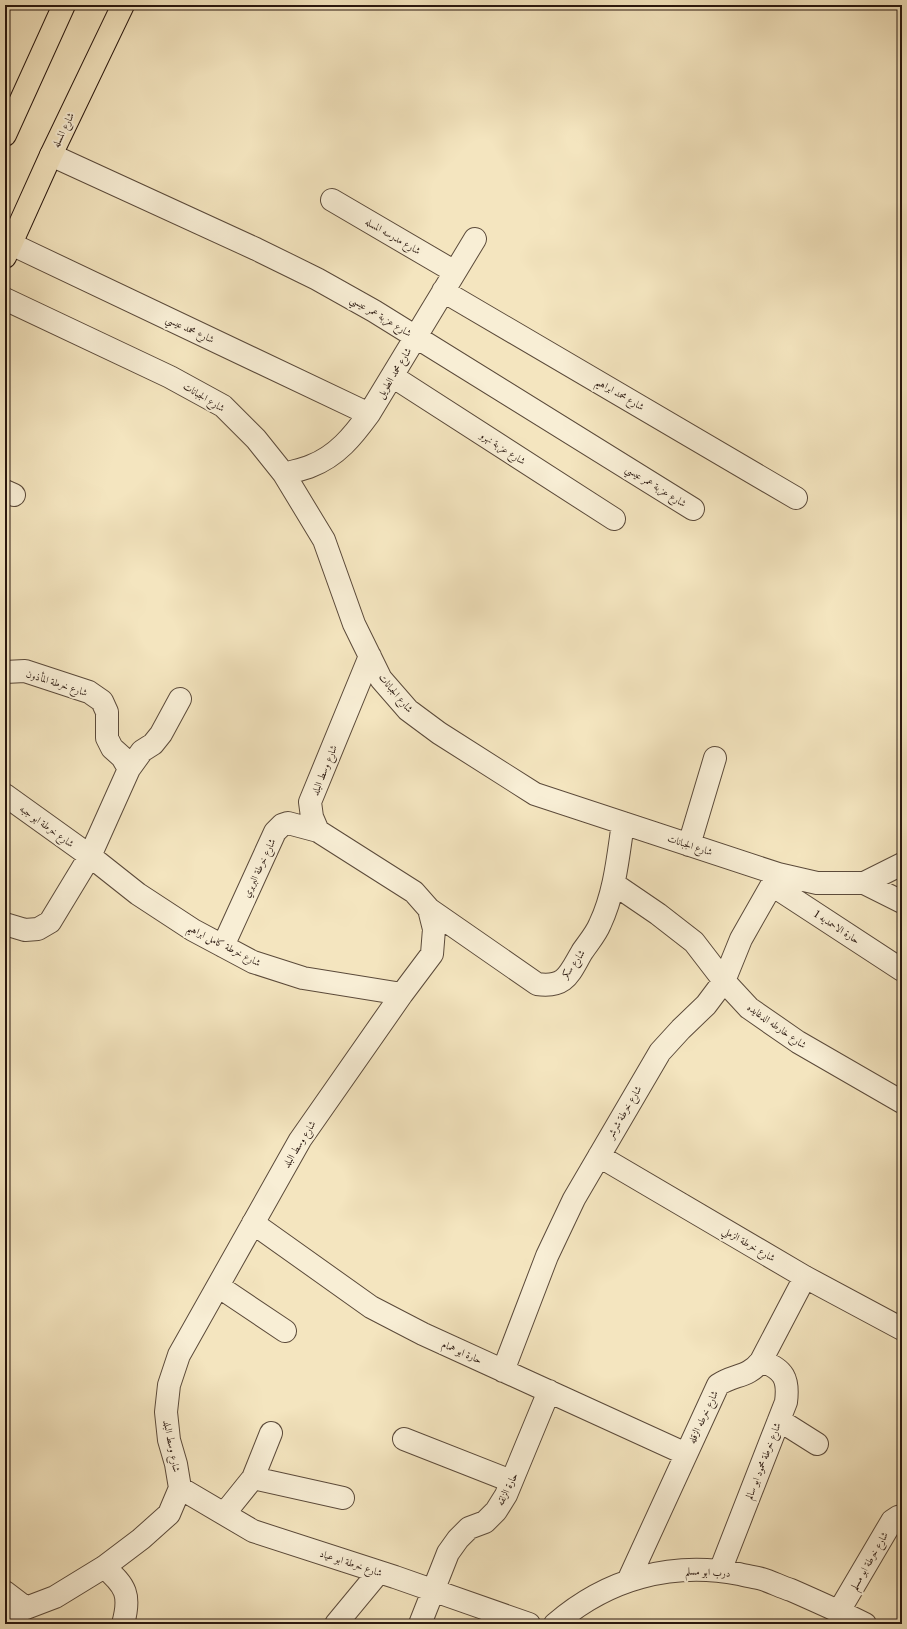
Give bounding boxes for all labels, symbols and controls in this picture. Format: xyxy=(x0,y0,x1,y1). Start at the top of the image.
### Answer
street label: شارع المسله xyxy=(49,110,80,151)
street label: شارع مدرسه المسله xyxy=(361,215,423,260)
street label: شارع عزبة عمر عيسي xyxy=(346,293,414,342)
street label: شارع محمد عيسي xyxy=(162,312,217,349)
street label: شارع محمد الطويل xyxy=(374,345,417,402)
street label: شارع محمد ابراهيم xyxy=(591,375,647,417)
street label: شارع الجبانات xyxy=(179,379,228,417)
street label: شارع عزبة نهرو xyxy=(475,428,528,470)
street label: شارع عزبة عمر عيسي xyxy=(622,462,689,513)
street label: شارع خرطة المأذون xyxy=(24,666,90,702)
street label: شارع الجبانات xyxy=(374,671,416,717)
street label: شارع وسط البلد xyxy=(308,743,343,798)
street label: شارع خرطة ابو جبه xyxy=(16,802,77,853)
street label: شارع الجبانات xyxy=(665,832,715,861)
street label: شارع خرطة البربري xyxy=(240,836,281,901)
street label: حارة الاحمديه 1 xyxy=(812,907,862,947)
street label: شارع خرطة كامل ابراهيم xyxy=(183,921,263,973)
street label: شارع سكر xyxy=(558,947,590,983)
street label: شارع خارطه الدغايده xyxy=(743,1001,809,1054)
street label: شارع خرطة شرشر xyxy=(603,1083,647,1143)
street label: شارع وسط البلد xyxy=(279,1118,321,1172)
street label: شارع خرطة الزملي xyxy=(718,1224,778,1268)
street label: حارة ابو همام xyxy=(439,1337,484,1369)
street label: شارع خرطه الزقله xyxy=(685,1388,724,1447)
street label: شارع وسط البلد xyxy=(158,1419,183,1474)
street label: شارع خرطة محمود ابو سالم xyxy=(742,1420,787,1502)
street label: حارة الزلقه xyxy=(493,1470,521,1508)
street label: شارع خرطة ابو مسلم xyxy=(847,1529,895,1595)
street label: شارع خرطة ابو عياد xyxy=(317,1547,384,1582)
street label: درب ابو مسلم xyxy=(685,1564,731,1584)

